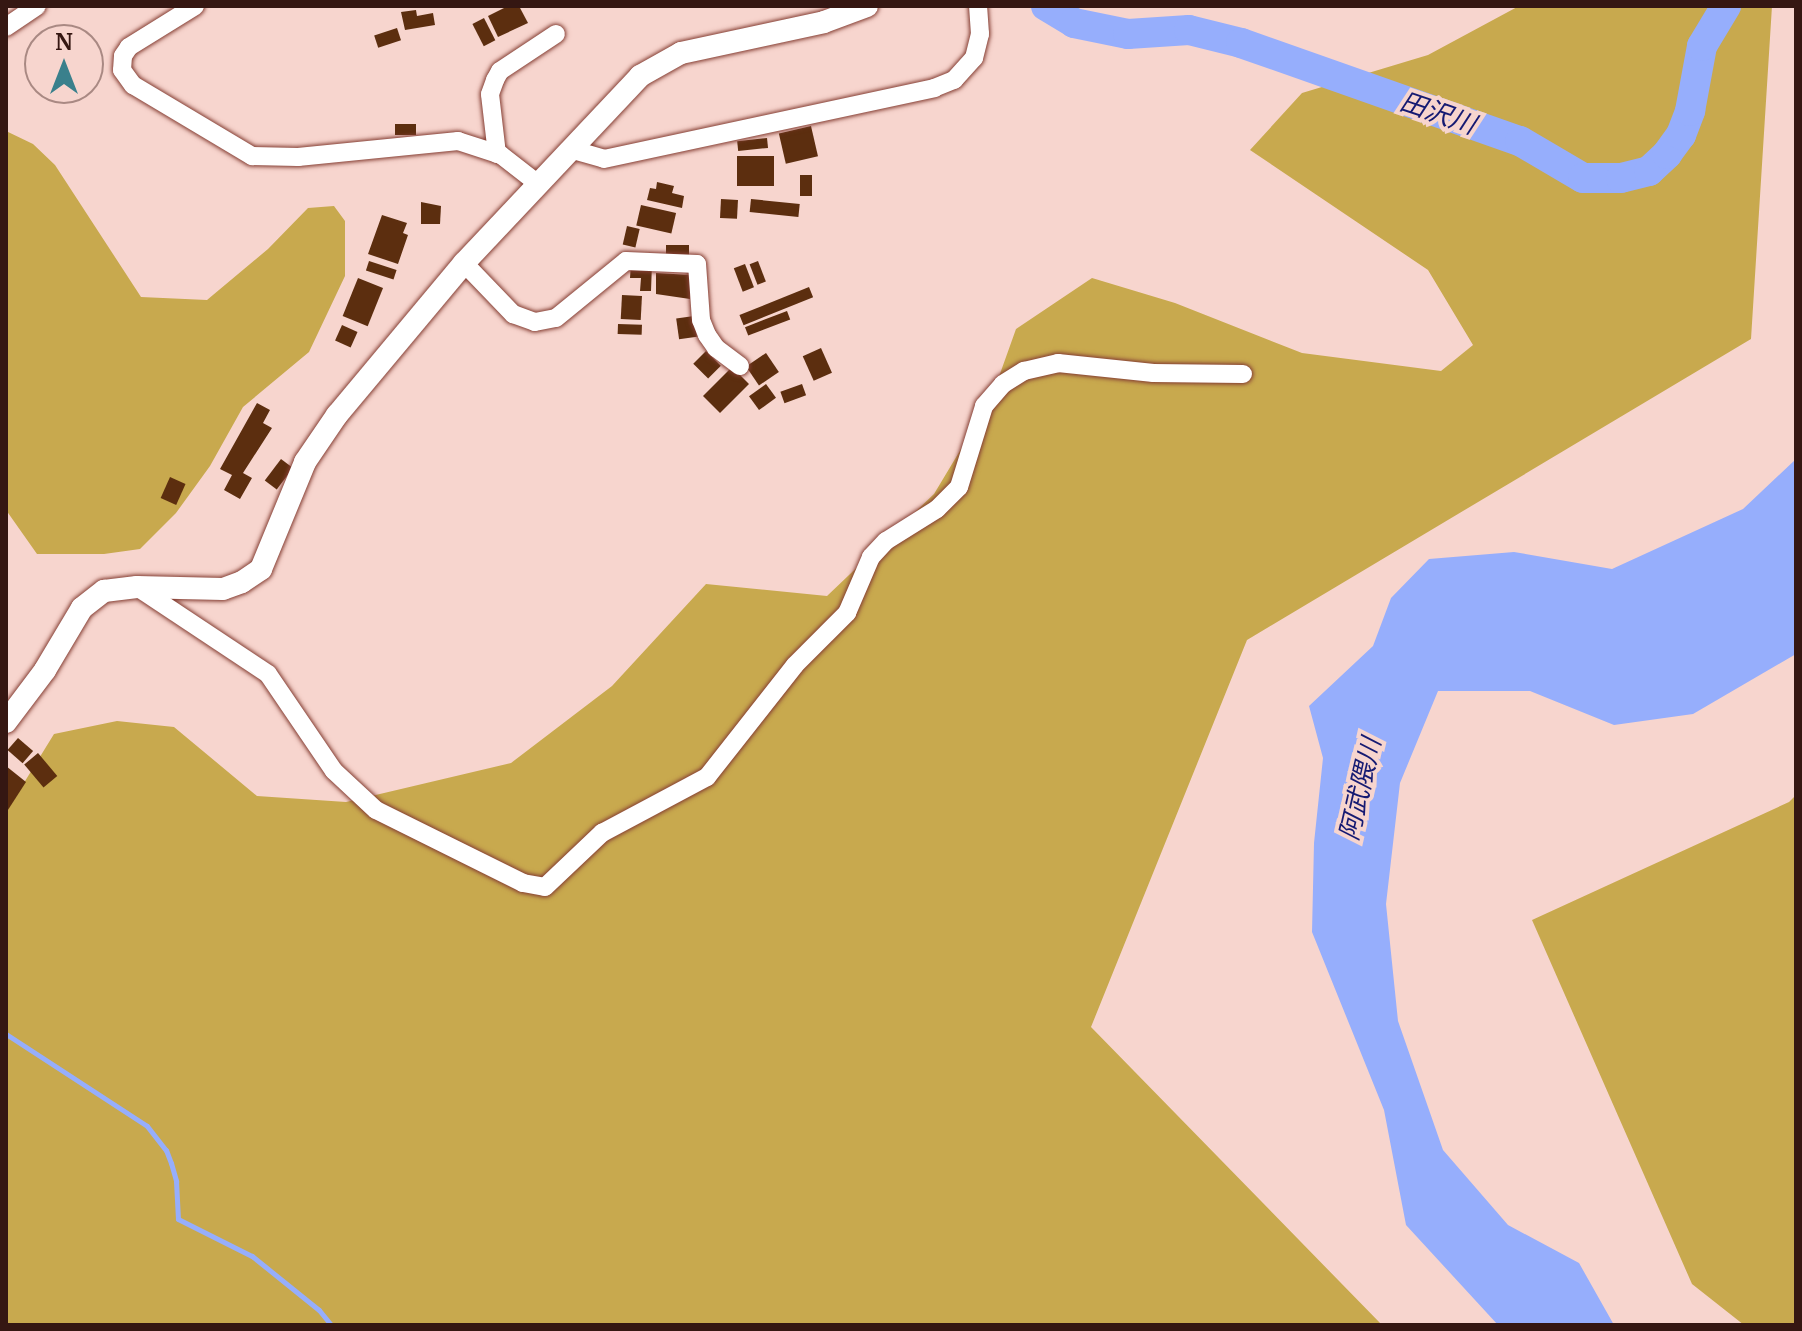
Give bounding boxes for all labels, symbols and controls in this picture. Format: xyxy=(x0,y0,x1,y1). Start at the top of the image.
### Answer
north arrow xyxy=(24,24,104,104)
text: N xyxy=(55,28,73,56)
water label: 田沢川 xyxy=(1396,86,1480,140)
water label: 阿武隈川 xyxy=(1333,735,1387,843)

